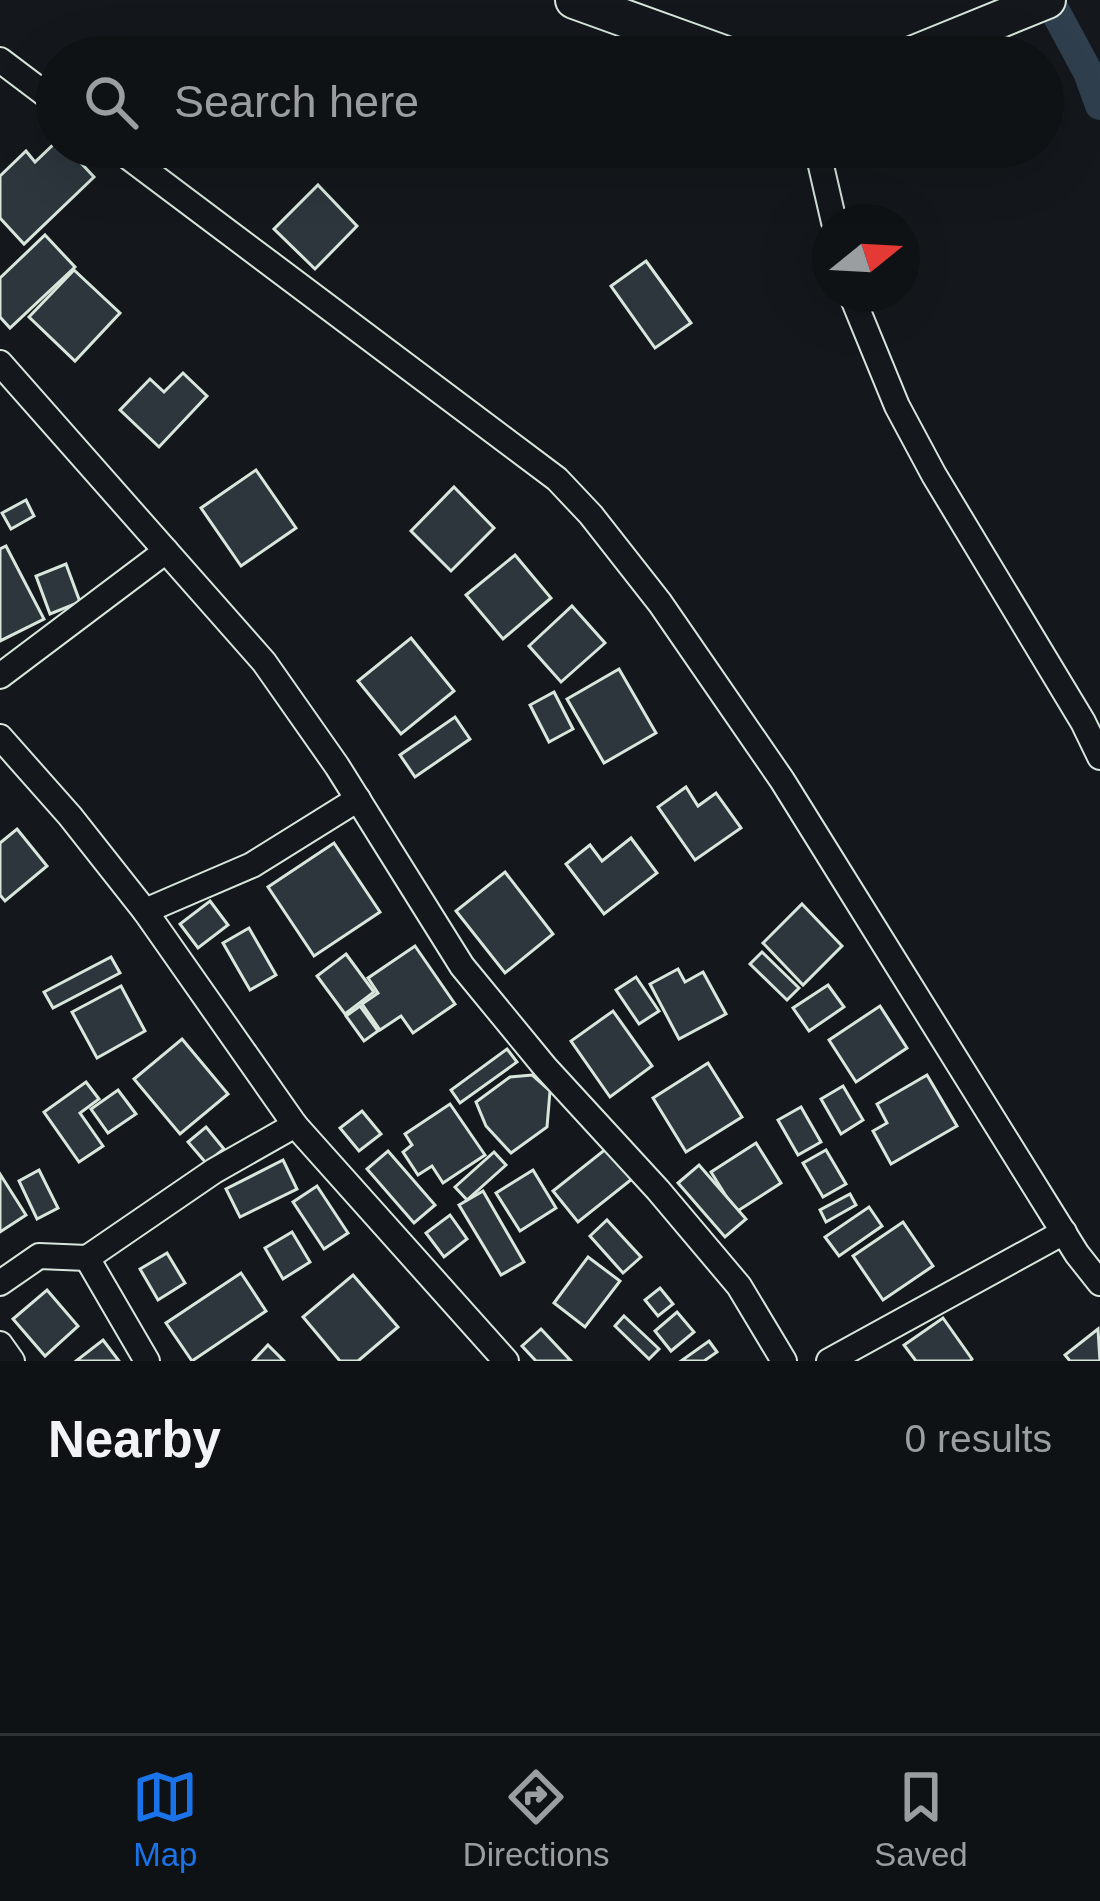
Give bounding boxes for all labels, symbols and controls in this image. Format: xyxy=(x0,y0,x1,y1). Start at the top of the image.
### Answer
search box xyxy=(36,36,1064,168)
icon: search xyxy=(78,69,144,135)
text: Search here xyxy=(174,76,419,127)
north arrow xyxy=(812,204,920,312)
text: Nearby xyxy=(48,1411,221,1468)
text: 0 results xyxy=(905,1417,1052,1460)
tab: Map xyxy=(132,1764,198,1874)
tab: Directions xyxy=(463,1764,610,1874)
tab: Saved xyxy=(874,1764,968,1874)

